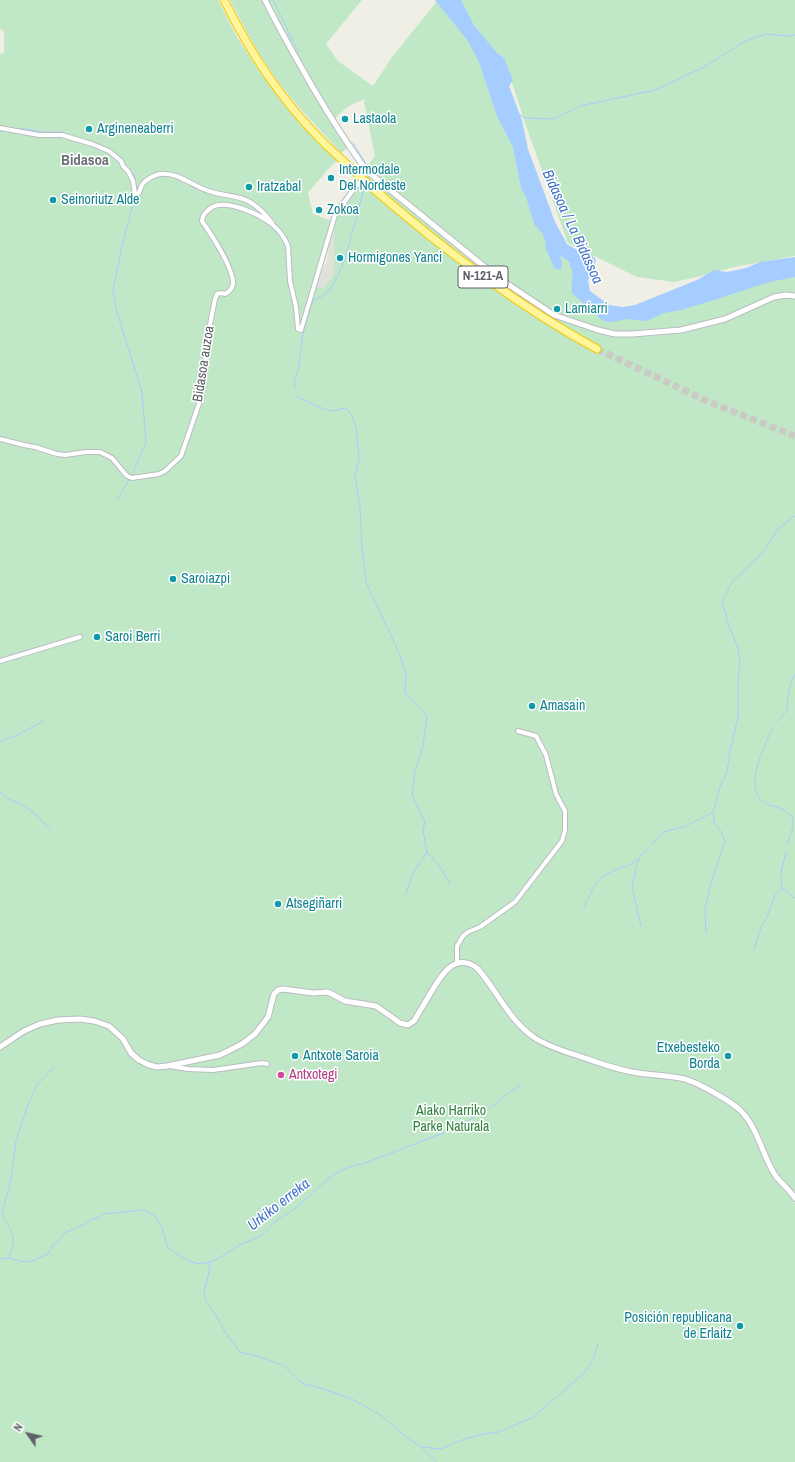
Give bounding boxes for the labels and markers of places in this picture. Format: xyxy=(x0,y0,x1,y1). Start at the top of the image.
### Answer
place label: Lastaola xyxy=(353,111,396,127)
marker: Lastaola xyxy=(340,114,350,124)
place label: Argineneaberri xyxy=(97,121,174,137)
marker: Argineneaberri xyxy=(84,124,94,134)
place label: Intermodale Del Nordeste xyxy=(339,162,406,194)
marker: Intermodale Del Nordeste xyxy=(326,173,336,183)
place label: Iratzabal xyxy=(257,179,301,195)
marker: Iratzabal xyxy=(244,182,254,192)
place label: Seinoriutz Alde xyxy=(61,192,139,208)
marker: Seinoriutz Alde xyxy=(48,195,58,205)
place label: Zokoa xyxy=(327,202,359,218)
marker: Zokoa xyxy=(314,205,324,215)
place label: Hormigones Yanci xyxy=(348,250,442,266)
marker: Hormigones Yanci xyxy=(335,253,345,263)
place label: Lamiarri xyxy=(565,301,608,317)
marker: Lamiarri xyxy=(552,304,562,314)
place label: Saroiazpi xyxy=(181,571,230,587)
marker: Saroiazpi xyxy=(168,574,178,584)
place label: Saroi Berri xyxy=(105,629,161,645)
marker: Saroi Berri xyxy=(92,632,102,642)
place label: Amasain xyxy=(540,698,585,714)
marker: Amasain xyxy=(527,701,537,711)
place label: Atsegiñarri xyxy=(286,896,342,912)
marker: Atsegiñarri xyxy=(273,899,283,909)
place label: Etxebesteko Borda xyxy=(657,1040,720,1072)
place label: Antxote Saroia xyxy=(303,1048,379,1064)
marker: Antxote Saroia xyxy=(290,1051,300,1061)
marker: Etxebesteko Borda xyxy=(723,1051,733,1061)
place label: Antxotegi xyxy=(289,1067,338,1083)
marker: Antxotegi xyxy=(276,1070,286,1080)
place label: Posición republicana de Erlaitz xyxy=(624,1310,732,1342)
marker: Posición republicana de Erlaitz xyxy=(735,1321,745,1331)

